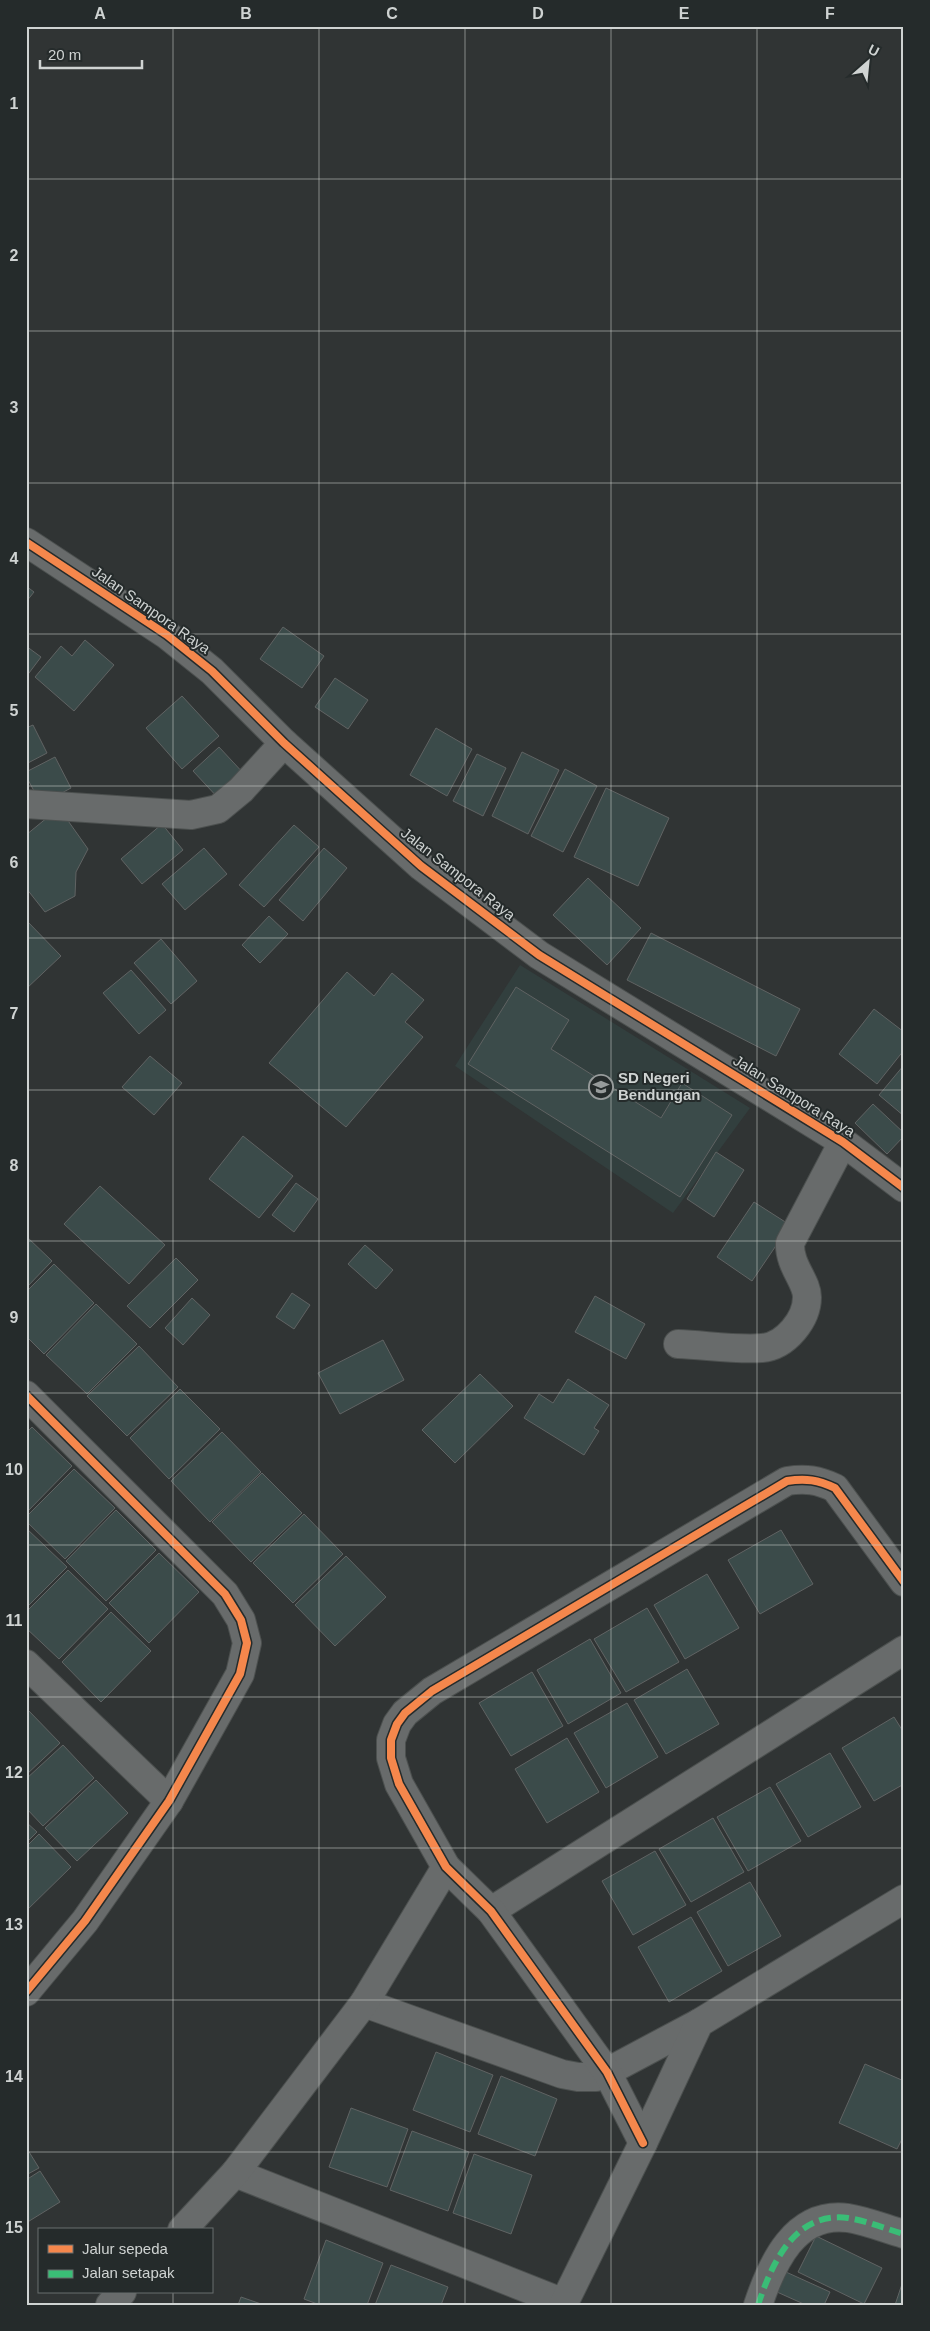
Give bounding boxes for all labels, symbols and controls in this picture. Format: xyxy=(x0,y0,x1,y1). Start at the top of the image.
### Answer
text: A xyxy=(94,5,106,22)
text: B xyxy=(240,5,252,22)
text: C xyxy=(386,5,398,22)
text: D xyxy=(532,5,544,22)
text: E xyxy=(679,5,690,22)
text: F xyxy=(825,5,835,22)
scale bar xyxy=(40,38,142,70)
north arrow xyxy=(842,38,892,88)
text: U xyxy=(866,41,882,60)
text: 20 m xyxy=(48,46,81,63)
text: 1 xyxy=(10,95,19,112)
text: 2 xyxy=(10,247,19,264)
text: 3 xyxy=(10,399,19,416)
text: 4 xyxy=(10,550,19,567)
street label: Jalan Sampora Raya xyxy=(89,562,214,657)
text: 5 xyxy=(10,702,19,719)
street label: Jalan Sampora Raya xyxy=(398,824,519,924)
text: 6 xyxy=(10,854,19,871)
text: 7 xyxy=(10,1005,19,1022)
street label: Jalan Sampora Raya xyxy=(730,1051,859,1140)
place label: SD Negeri Bendungan xyxy=(618,1069,701,1103)
school or university icon: SD Negeri Bendungan xyxy=(588,1074,614,1100)
text: 8 xyxy=(10,1157,19,1174)
text: 9 xyxy=(10,1309,19,1326)
text: 10 xyxy=(5,1461,23,1478)
text: 11 xyxy=(6,1612,23,1629)
text: 12 xyxy=(5,1764,23,1781)
text: 13 xyxy=(5,1916,23,1933)
text: 14 xyxy=(5,2068,23,2085)
text: 15 xyxy=(5,2219,23,2236)
legend xyxy=(38,2228,212,2294)
text: Jalur sepeda xyxy=(82,2240,169,2257)
text: Jalan setapak xyxy=(82,2264,175,2281)

